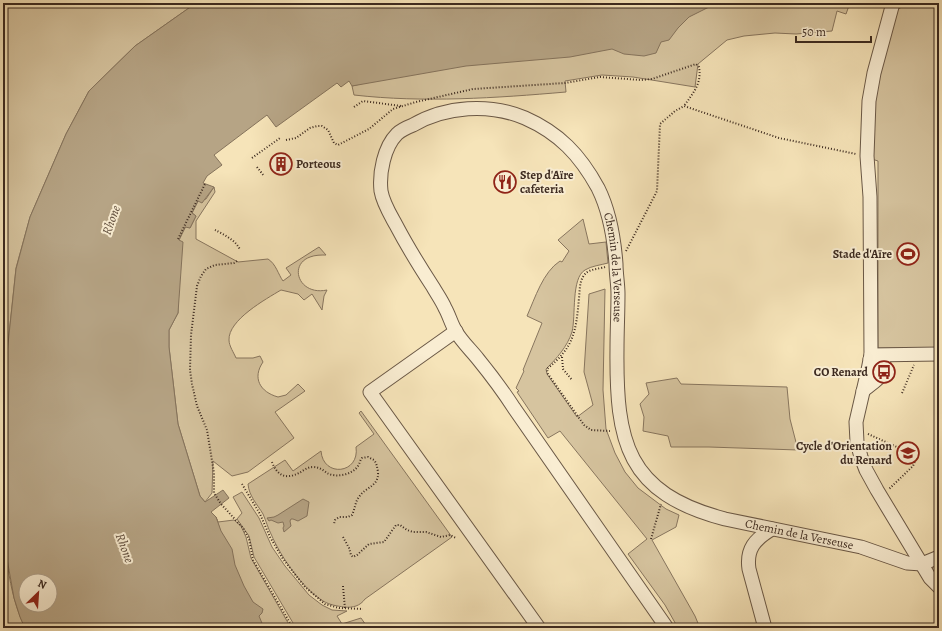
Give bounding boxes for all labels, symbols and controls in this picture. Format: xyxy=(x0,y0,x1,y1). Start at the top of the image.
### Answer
scale bar xyxy=(796,18,871,44)
text: 50 m xyxy=(802,24,826,40)
building icon: Porteous xyxy=(268,151,294,177)
place label: Porteous xyxy=(296,156,341,172)
place label: Step d'Aïre cafeteria xyxy=(520,167,574,197)
restaurant icon: Step d'Aïre cafeteria xyxy=(492,169,518,195)
water label: Rhone xyxy=(98,203,124,237)
street label: Chemin de la Verseuse xyxy=(600,211,626,322)
sports icon: Stade d'Aïre xyxy=(895,241,921,267)
place label: Stade d'Aïre xyxy=(833,246,892,262)
bus stop icon: CO Renard xyxy=(871,359,897,385)
place label: CO Renard xyxy=(814,364,869,380)
place label: Cycle d'Orientation du Renard xyxy=(796,438,893,468)
school or university icon: Cycle d'Orientation du Renard xyxy=(895,440,921,466)
street label: Chemin de la Verseuse xyxy=(744,515,855,553)
water label: Rhone xyxy=(112,531,138,565)
north arrow xyxy=(18,573,58,613)
text: N xyxy=(35,576,49,593)

